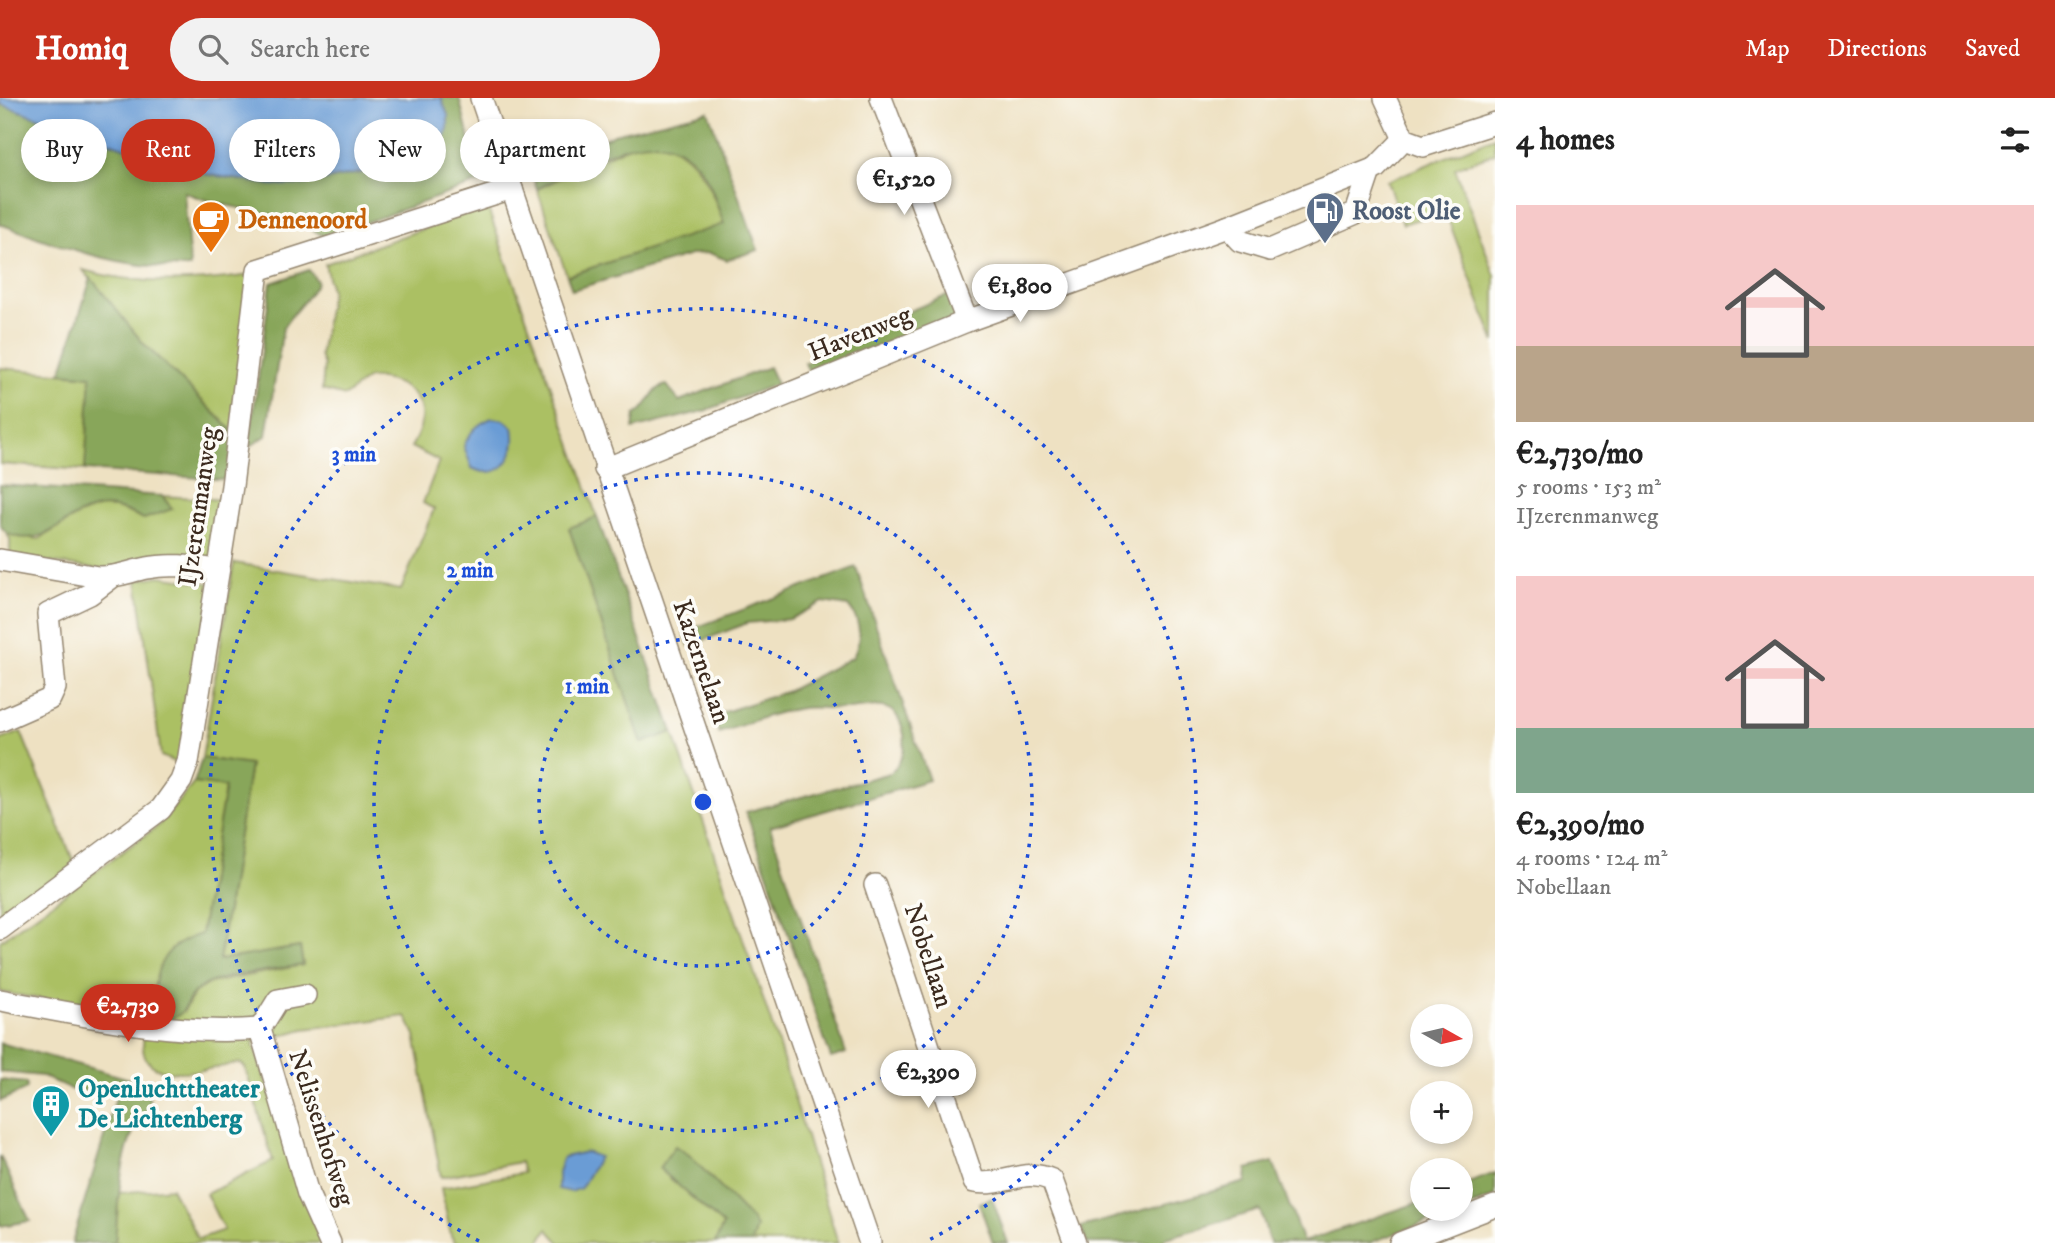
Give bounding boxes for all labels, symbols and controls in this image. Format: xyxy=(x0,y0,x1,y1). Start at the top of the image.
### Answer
search box xyxy=(170,18,660,81)
text: Homiq xyxy=(35,29,128,70)
icon: search xyxy=(194,30,232,68)
text: Search here xyxy=(250,33,370,66)
text: Map xyxy=(1745,34,1790,64)
text: Directions xyxy=(1828,34,1927,64)
text: Saved xyxy=(1965,34,2020,64)
chip: Buy xyxy=(21,119,107,182)
chip: Rent xyxy=(121,119,215,182)
chip: Filters xyxy=(229,119,340,182)
chip: New xyxy=(354,119,446,182)
chip: Apartment xyxy=(460,119,610,182)
icon: filters xyxy=(1996,121,2034,159)
text: 4 homes xyxy=(1516,122,1615,159)
pin: €1,520 xyxy=(847,158,961,217)
text: €1,520 xyxy=(873,165,935,194)
fuel station icon: Roost Olie xyxy=(1304,190,1346,245)
place label: Roost Olie xyxy=(1352,195,1461,228)
cafe icon: Dennenoord xyxy=(190,199,232,254)
place label: Dennenoord xyxy=(238,204,368,237)
icon: home xyxy=(1712,250,1838,376)
pin: €1,800 xyxy=(963,264,1077,324)
text: €1,800 xyxy=(988,272,1052,301)
street label: Havenweg xyxy=(804,298,917,370)
street label: IJzerenmanweg xyxy=(171,425,227,589)
text: €2,730/mo xyxy=(1516,436,1643,473)
text: 3 min xyxy=(332,442,377,468)
text: 5 rooms · 153 m² xyxy=(1516,473,1661,502)
text: IJzerenmanweg xyxy=(1516,502,1658,531)
text: 2 min xyxy=(447,558,495,584)
street label: Kazernelaan xyxy=(664,596,738,729)
icon: home xyxy=(1712,621,1838,747)
text: 1 min xyxy=(565,674,610,700)
centre of rings xyxy=(691,790,715,814)
text: €2,390/mo xyxy=(1516,807,1644,844)
text: 4 rooms · 124 m² xyxy=(1516,844,1667,873)
text: Nobellaan xyxy=(1516,873,1611,902)
street label: Nobellaan xyxy=(896,900,960,1013)
pin: €2,730 xyxy=(71,984,185,1044)
text: €2,730 xyxy=(97,992,159,1021)
north arrow xyxy=(1410,1004,1474,1068)
map controls xyxy=(1410,1004,1473,1221)
street label: Nelissenhofweg xyxy=(280,1046,362,1211)
pin: €2,390 xyxy=(871,1051,985,1110)
text: €2,390 xyxy=(896,1058,960,1087)
place label: Openluchttheater De Lichtenberg xyxy=(78,1073,260,1136)
button: + xyxy=(1410,1081,1473,1144)
building icon: Openluchttheater De Lichtenberg xyxy=(30,1083,72,1138)
button: − xyxy=(1410,1158,1473,1221)

